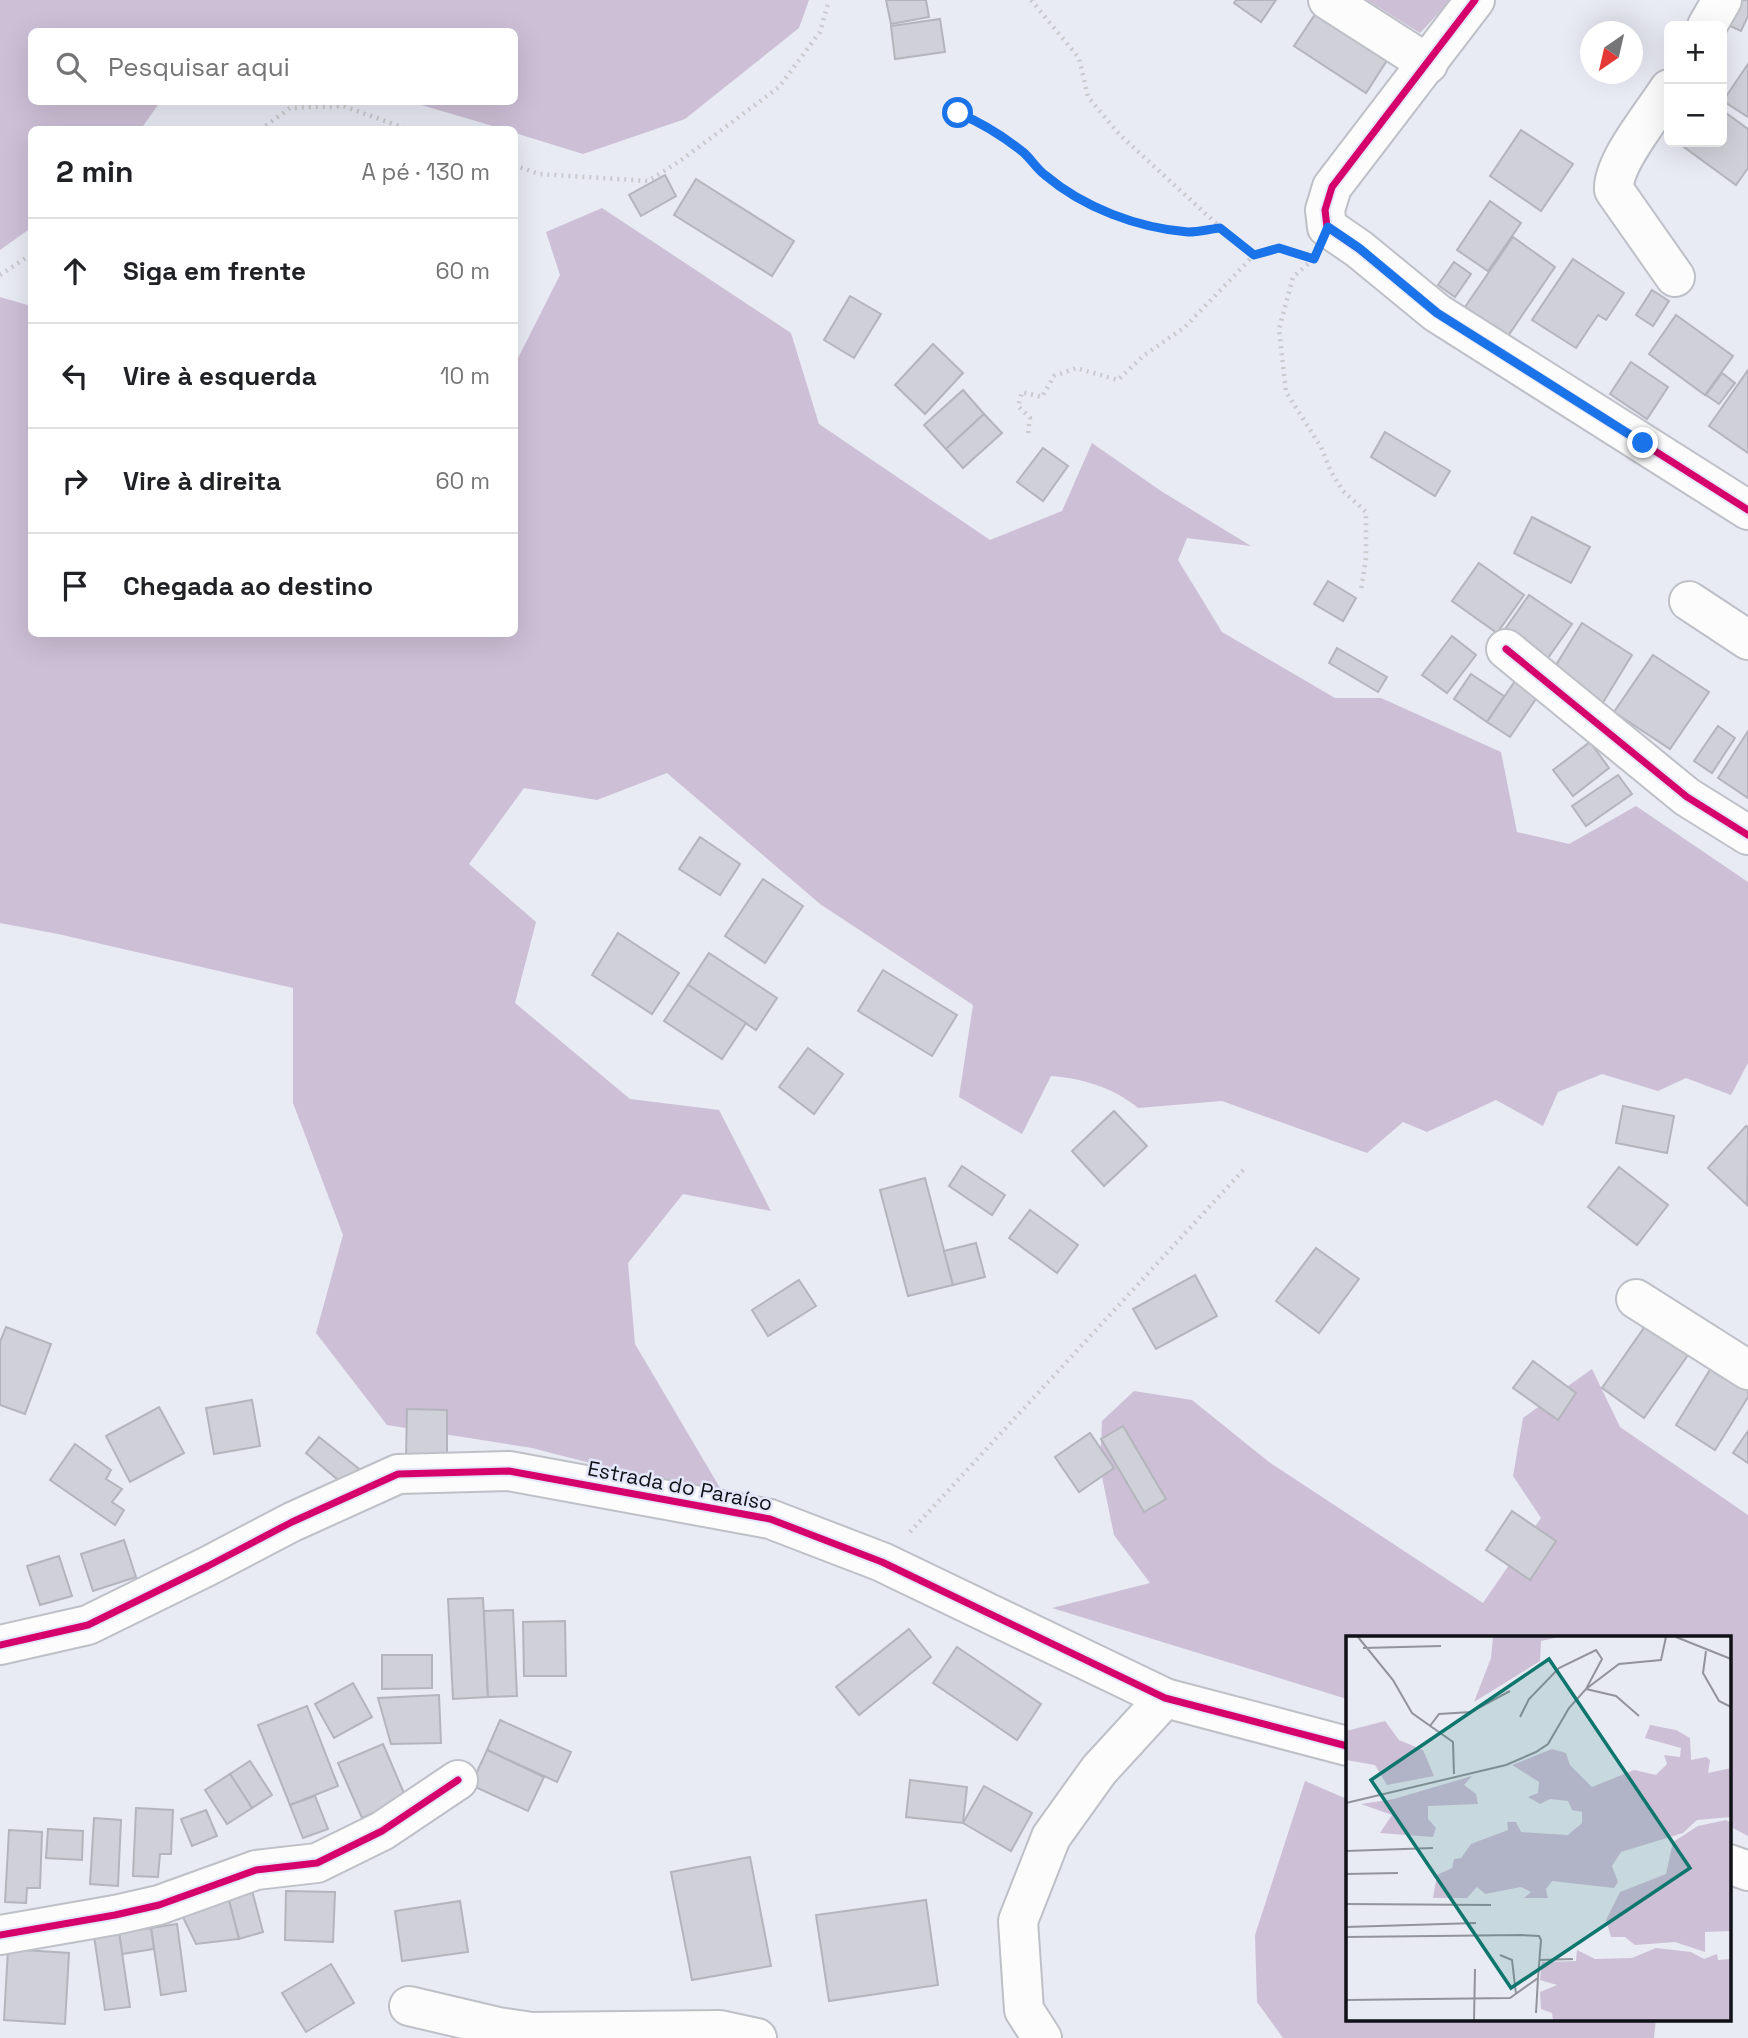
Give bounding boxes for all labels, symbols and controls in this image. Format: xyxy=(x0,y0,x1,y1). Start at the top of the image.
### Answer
north arrow xyxy=(1580,21,1643,84)
map controls xyxy=(1664,21,1727,147)
button: + xyxy=(1664,21,1727,84)
search box xyxy=(28,28,518,105)
icon: search xyxy=(52,48,90,86)
text: Pesquisar aqui xyxy=(108,50,290,84)
button: − xyxy=(1664,84,1727,147)
route start xyxy=(942,97,973,128)
text: 2 min xyxy=(56,152,134,191)
text: A pé · 130 m xyxy=(361,157,490,187)
icon: ahead xyxy=(56,252,94,290)
text: Siga em frente xyxy=(123,254,306,288)
text: 60 m xyxy=(435,256,490,286)
icon: left xyxy=(56,357,94,395)
text: Vire à esquerda xyxy=(123,359,317,393)
text: 10 m xyxy=(440,361,490,391)
route end xyxy=(1627,427,1658,458)
icon: right xyxy=(56,462,94,500)
text: Vire à direita xyxy=(123,464,281,498)
text: 60 m xyxy=(435,466,490,496)
icon: arrive xyxy=(56,567,94,605)
text: Chegada ao destino xyxy=(123,569,373,603)
street label: Estrada do Paraíso xyxy=(585,1454,775,1517)
inset map xyxy=(1346,1636,1730,2021)

